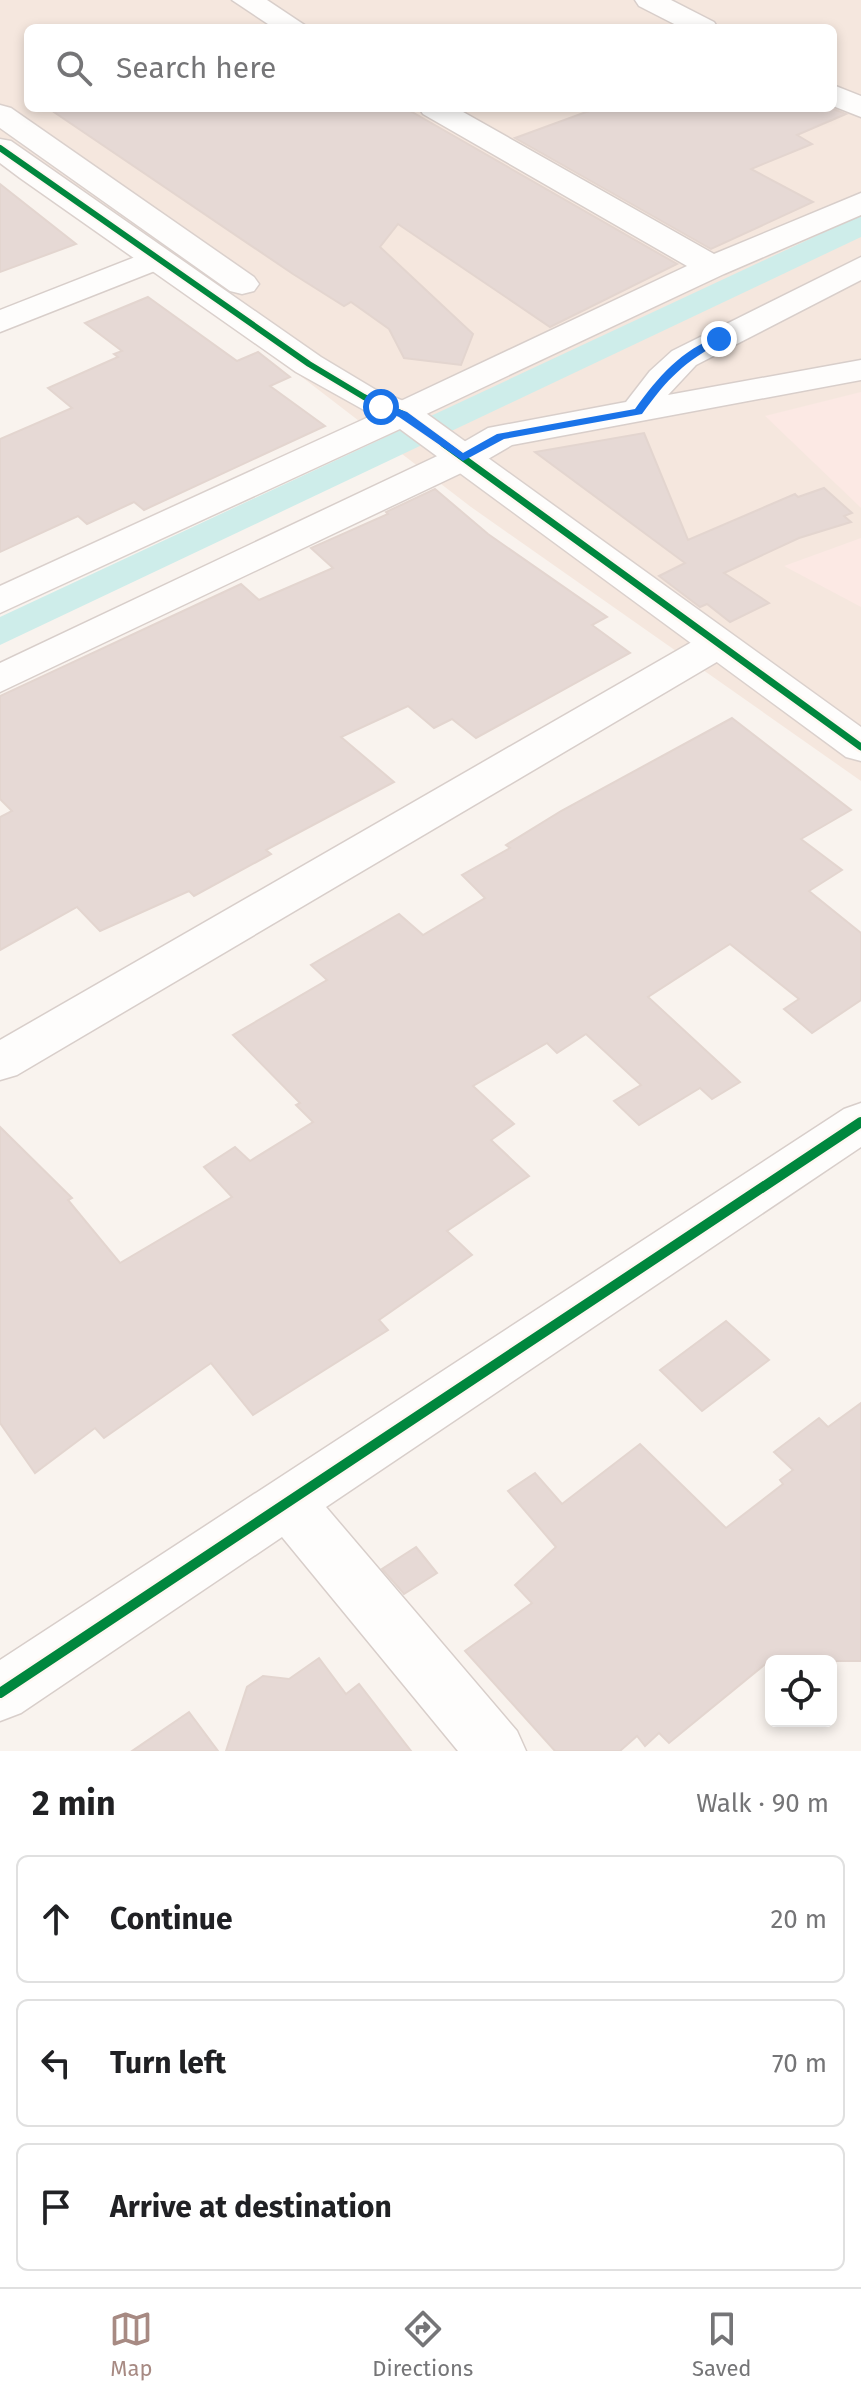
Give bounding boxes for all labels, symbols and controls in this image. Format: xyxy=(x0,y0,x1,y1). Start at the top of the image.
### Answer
search box xyxy=(24,24,837,112)
icon: search xyxy=(52,46,96,90)
text: Search here xyxy=(116,50,276,86)
route end xyxy=(701,321,737,357)
route start xyxy=(363,389,399,425)
map controls xyxy=(765,1655,837,1727)
button: locate xyxy=(765,1655,837,1727)
text: 2 min xyxy=(32,1783,116,1824)
text: Walk · 90 m xyxy=(696,1788,829,1819)
icon: ahead xyxy=(34,1897,78,1941)
text: Continue xyxy=(110,1901,233,1937)
text: 20 m xyxy=(770,1904,827,1935)
icon: left xyxy=(34,2041,78,2085)
text: Turn left xyxy=(110,2045,226,2081)
text: 70 m xyxy=(772,2048,827,2079)
icon: arrive xyxy=(34,2185,78,2229)
text: Arrive at destination xyxy=(110,2189,392,2225)
tab: Map xyxy=(109,2307,153,2382)
tab: Directions xyxy=(372,2307,473,2382)
tab: Saved xyxy=(692,2307,752,2382)

